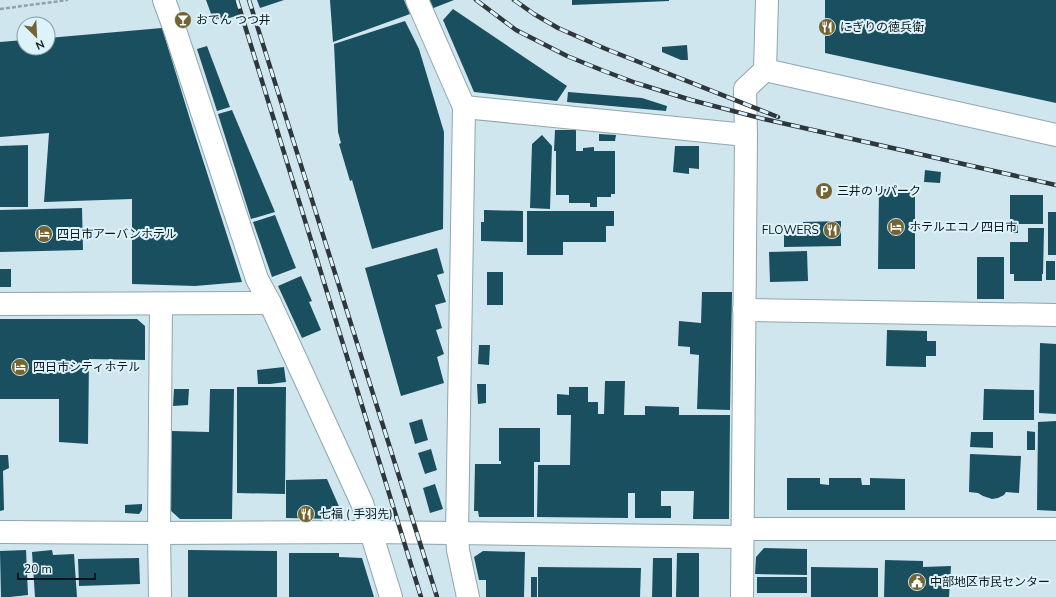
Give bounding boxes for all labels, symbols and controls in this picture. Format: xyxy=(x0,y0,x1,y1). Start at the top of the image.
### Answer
bar icon: おでん つつ井 xyxy=(173,10,193,30)
place label: おでん つつ井 xyxy=(196,12,271,28)
north arrow xyxy=(16,16,56,56)
restaurant icon: にぎりの徳兵衛 xyxy=(817,17,837,37)
place label: にぎりの徳兵衛 xyxy=(840,19,924,35)
text: N xyxy=(33,36,47,53)
parking icon: 三井のリパーク xyxy=(814,181,834,201)
place label: 三井のリパーク xyxy=(837,183,921,199)
hotel icon: ホテルエコノ四日市 xyxy=(886,217,906,237)
place label: ホテルエコノ四日市 xyxy=(909,219,1017,235)
restaurant icon: FLOWERS xyxy=(822,220,842,240)
place label: FLOWERS xyxy=(762,222,819,238)
hotel icon: 四日市アーバンホテル xyxy=(34,224,54,244)
place label: 四日市アーバンホテル xyxy=(57,226,177,242)
hotel icon: 四日市シティホテル xyxy=(10,357,30,377)
place label: 四日市シティホテル xyxy=(33,359,140,375)
restaurant icon: 七福 ( 手羽先) xyxy=(296,504,316,524)
place label: 七福 ( 手羽先) xyxy=(319,506,393,522)
scale bar xyxy=(18,555,95,581)
text: 20 m xyxy=(24,561,52,577)
public building icon: 中部地区市民センター xyxy=(907,572,927,592)
place label: 中部地区市民センター xyxy=(930,574,1050,590)

